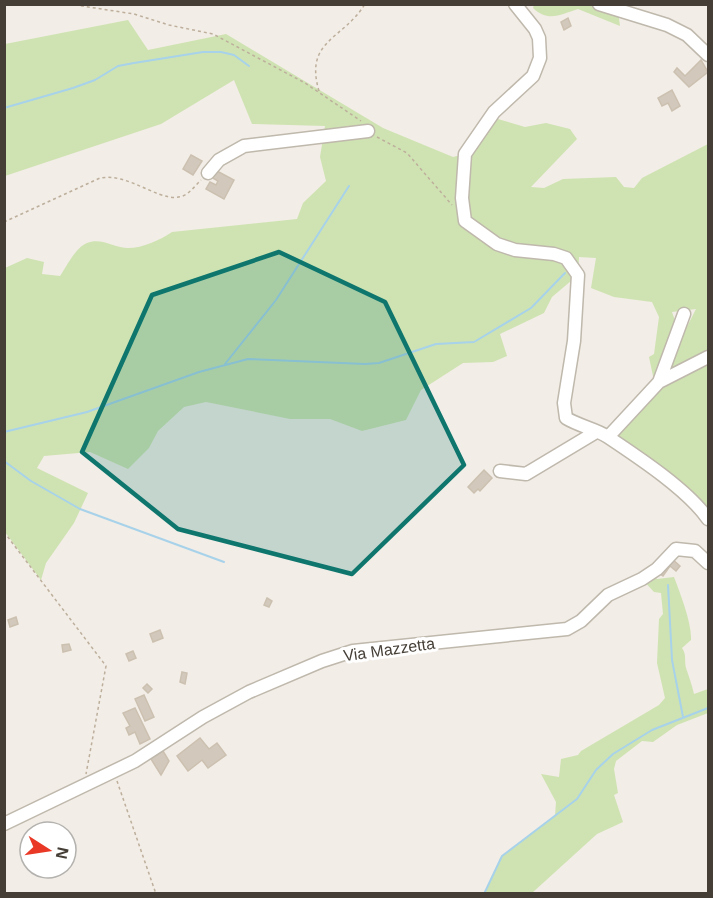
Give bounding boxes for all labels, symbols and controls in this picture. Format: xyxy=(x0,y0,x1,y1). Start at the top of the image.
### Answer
street label: Via Mazzetta xyxy=(342,635,436,664)
north arrow xyxy=(18,820,78,880)
text: N xyxy=(53,846,72,860)

